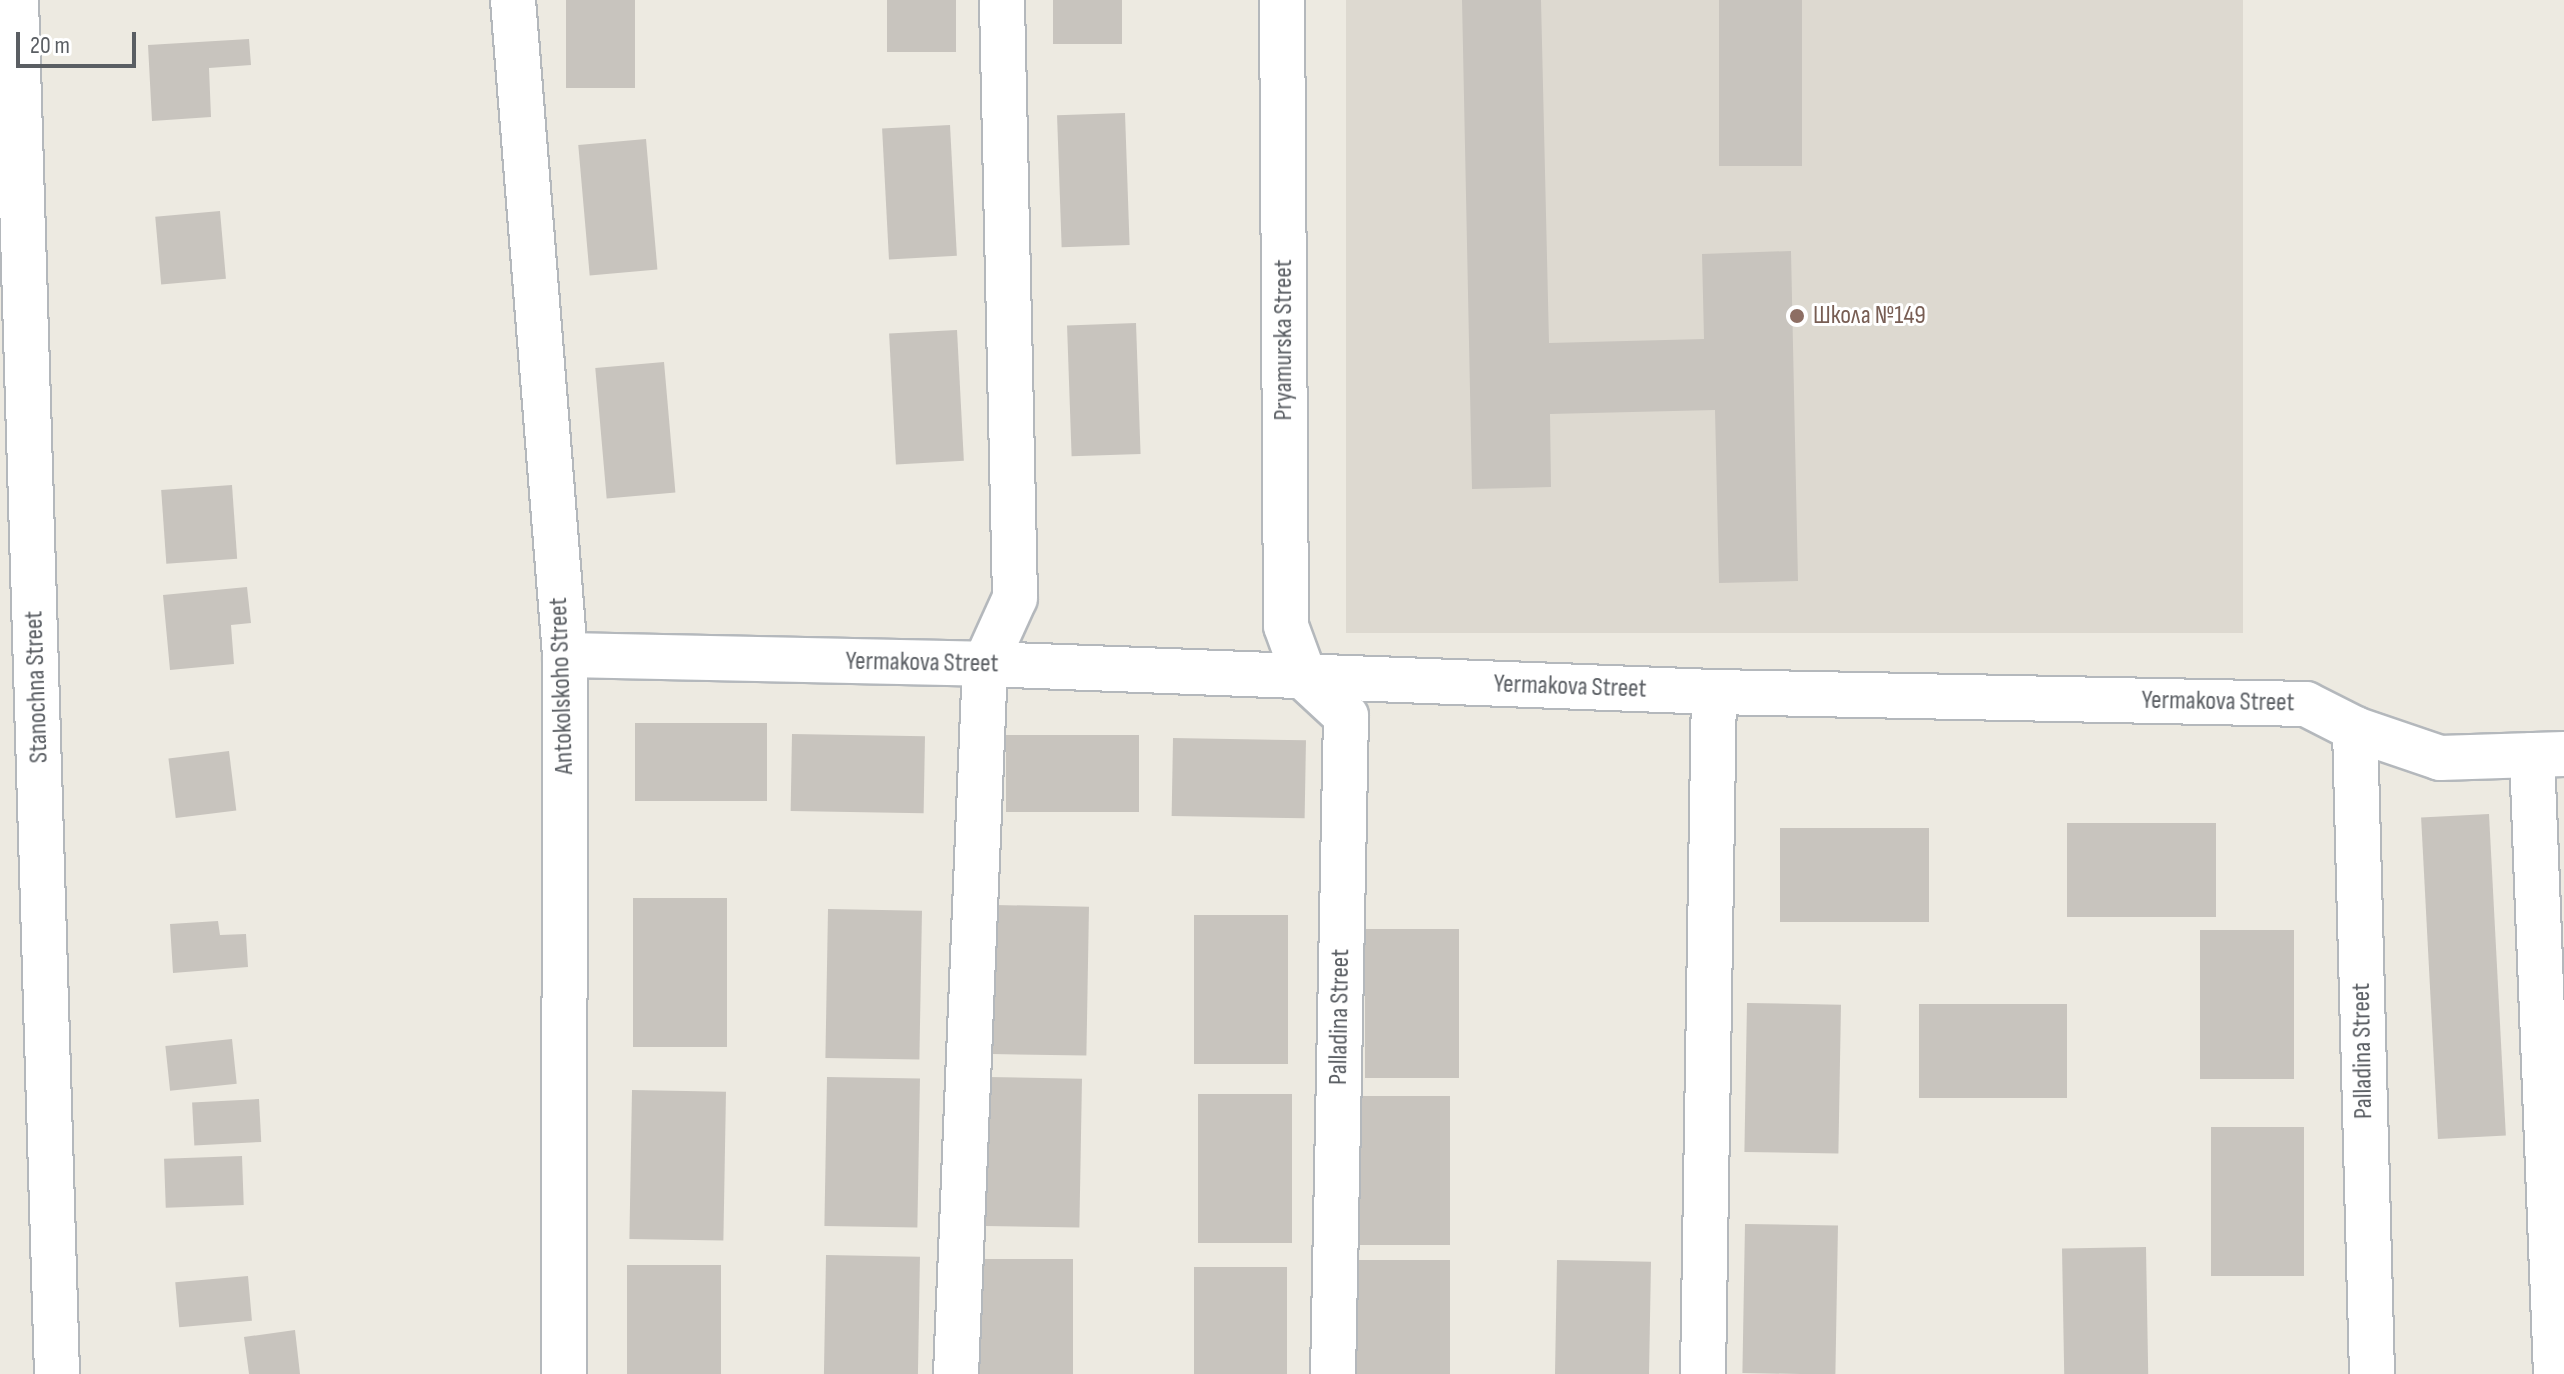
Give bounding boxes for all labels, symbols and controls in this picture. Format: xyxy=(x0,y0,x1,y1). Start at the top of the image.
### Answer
scale bar xyxy=(20,16,140,66)
text: 20 m xyxy=(30,31,70,60)
street label: Pryamurska Street xyxy=(1268,259,1300,421)
place label: Школа №149 xyxy=(1813,300,1926,332)
marker: Школа №149 xyxy=(1788,307,1806,325)
street label: Antokolskoho Street xyxy=(543,597,581,775)
street label: Stanochna Street xyxy=(19,610,55,764)
street label: Yermakova Street xyxy=(845,646,999,680)
street label: Yermakova Street xyxy=(1493,669,1647,705)
street label: Yermakova Street xyxy=(2141,685,2295,719)
street label: Palladina Street xyxy=(1323,949,1357,1085)
street label: Palladina Street xyxy=(2346,983,2380,1119)

